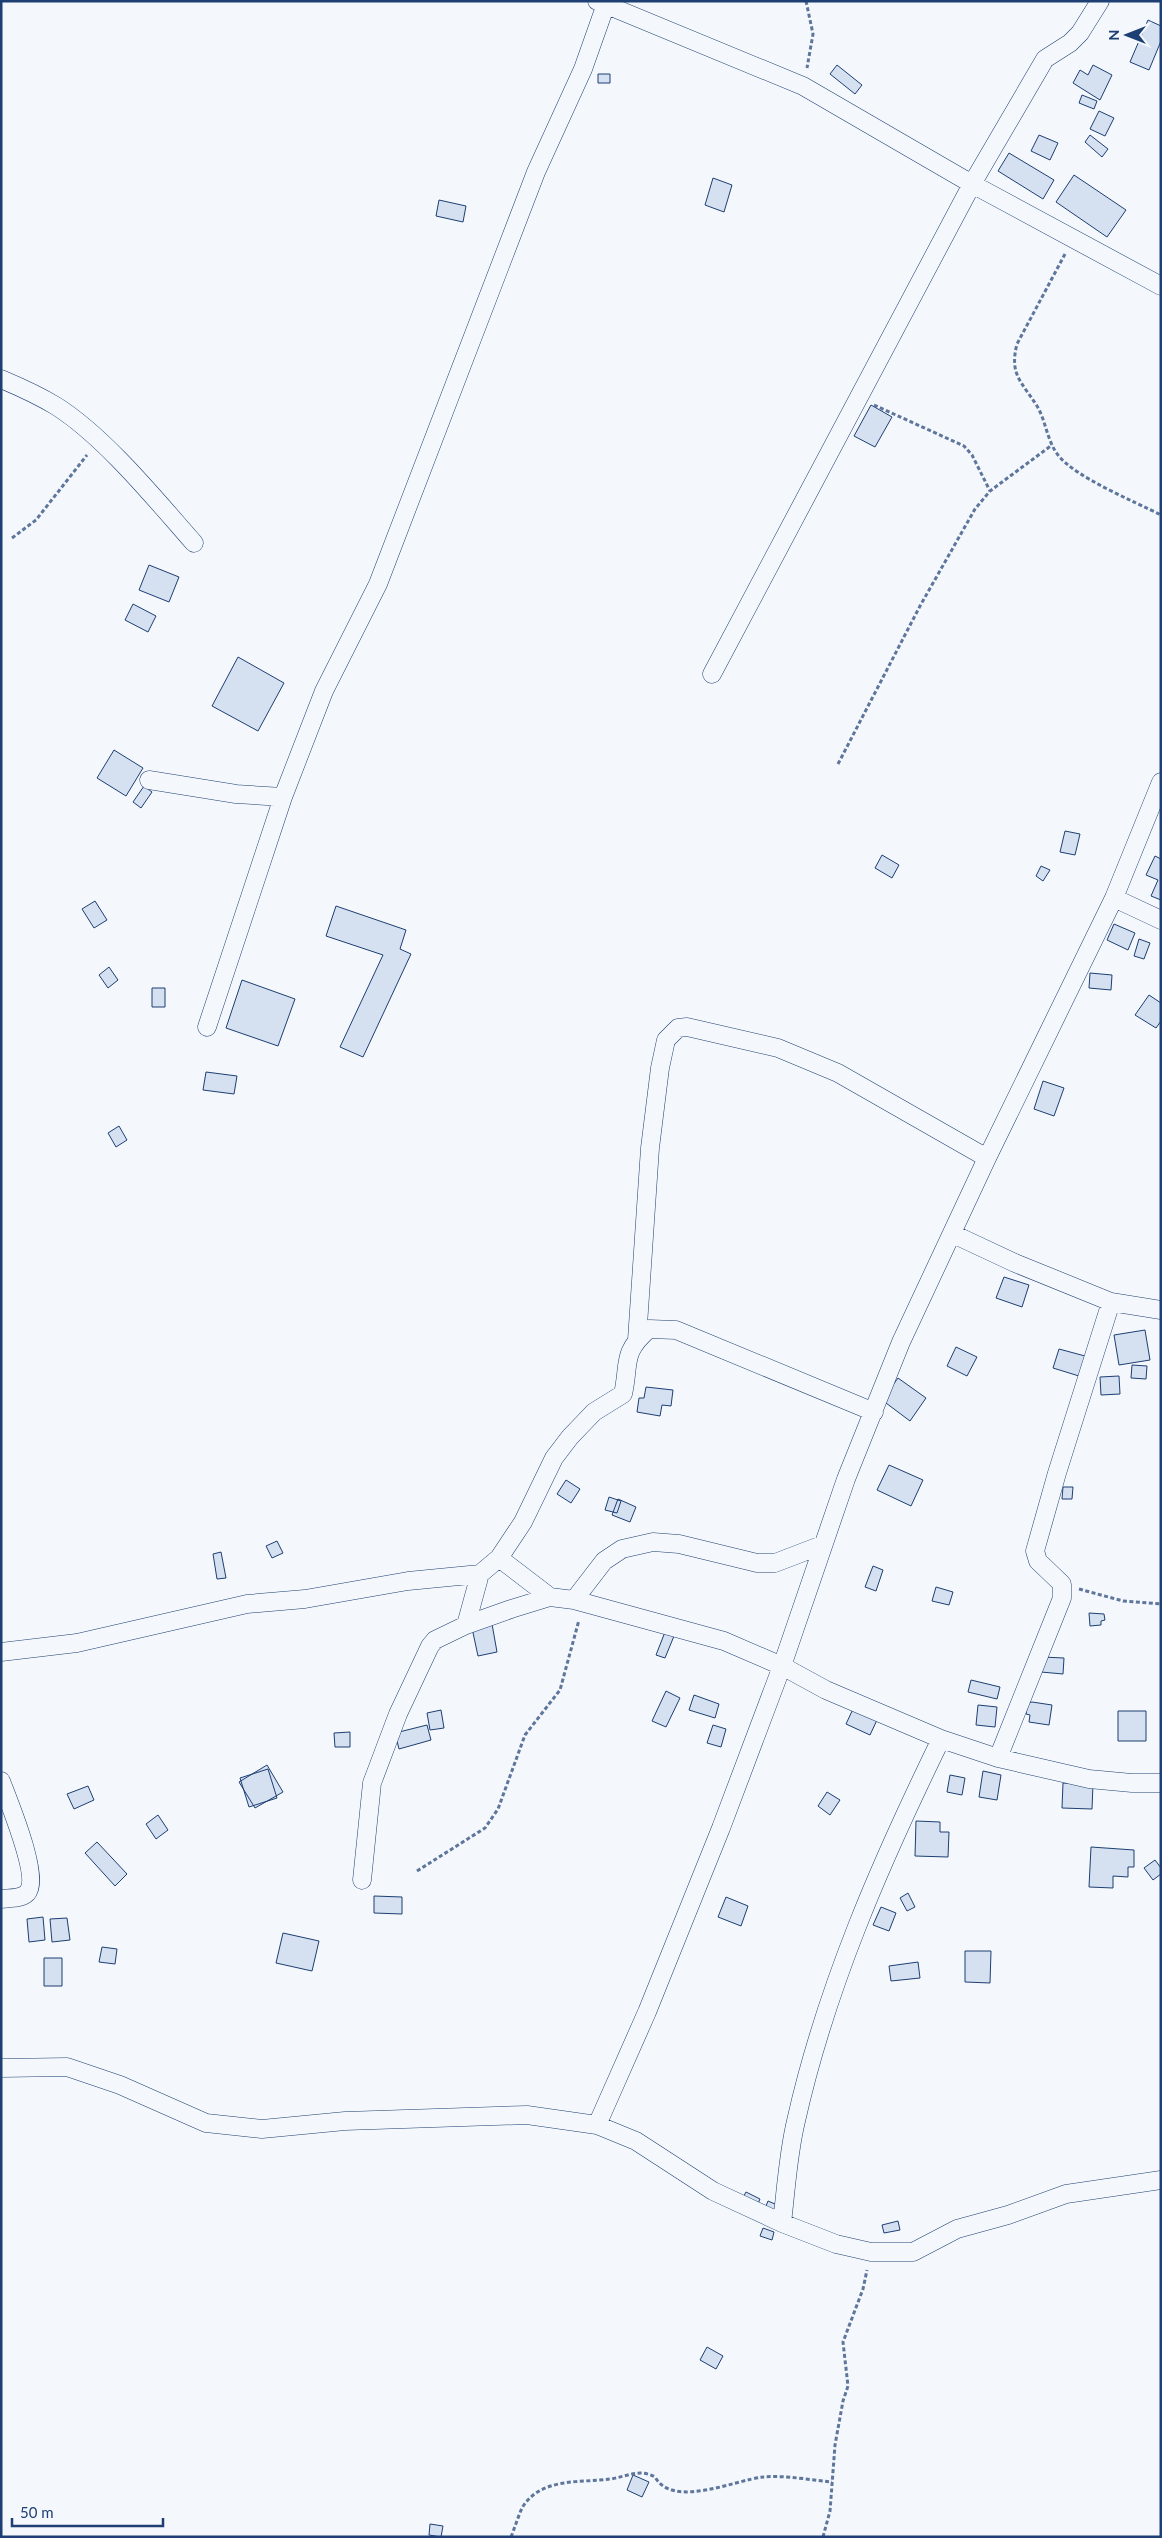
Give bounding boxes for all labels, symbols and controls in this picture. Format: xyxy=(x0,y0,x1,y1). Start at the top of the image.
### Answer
north arrow xyxy=(1102,10,1152,60)
text: N xyxy=(1105,30,1122,40)
scale bar xyxy=(12,2496,164,2528)
text: 50 m xyxy=(20,2503,54,2521)

